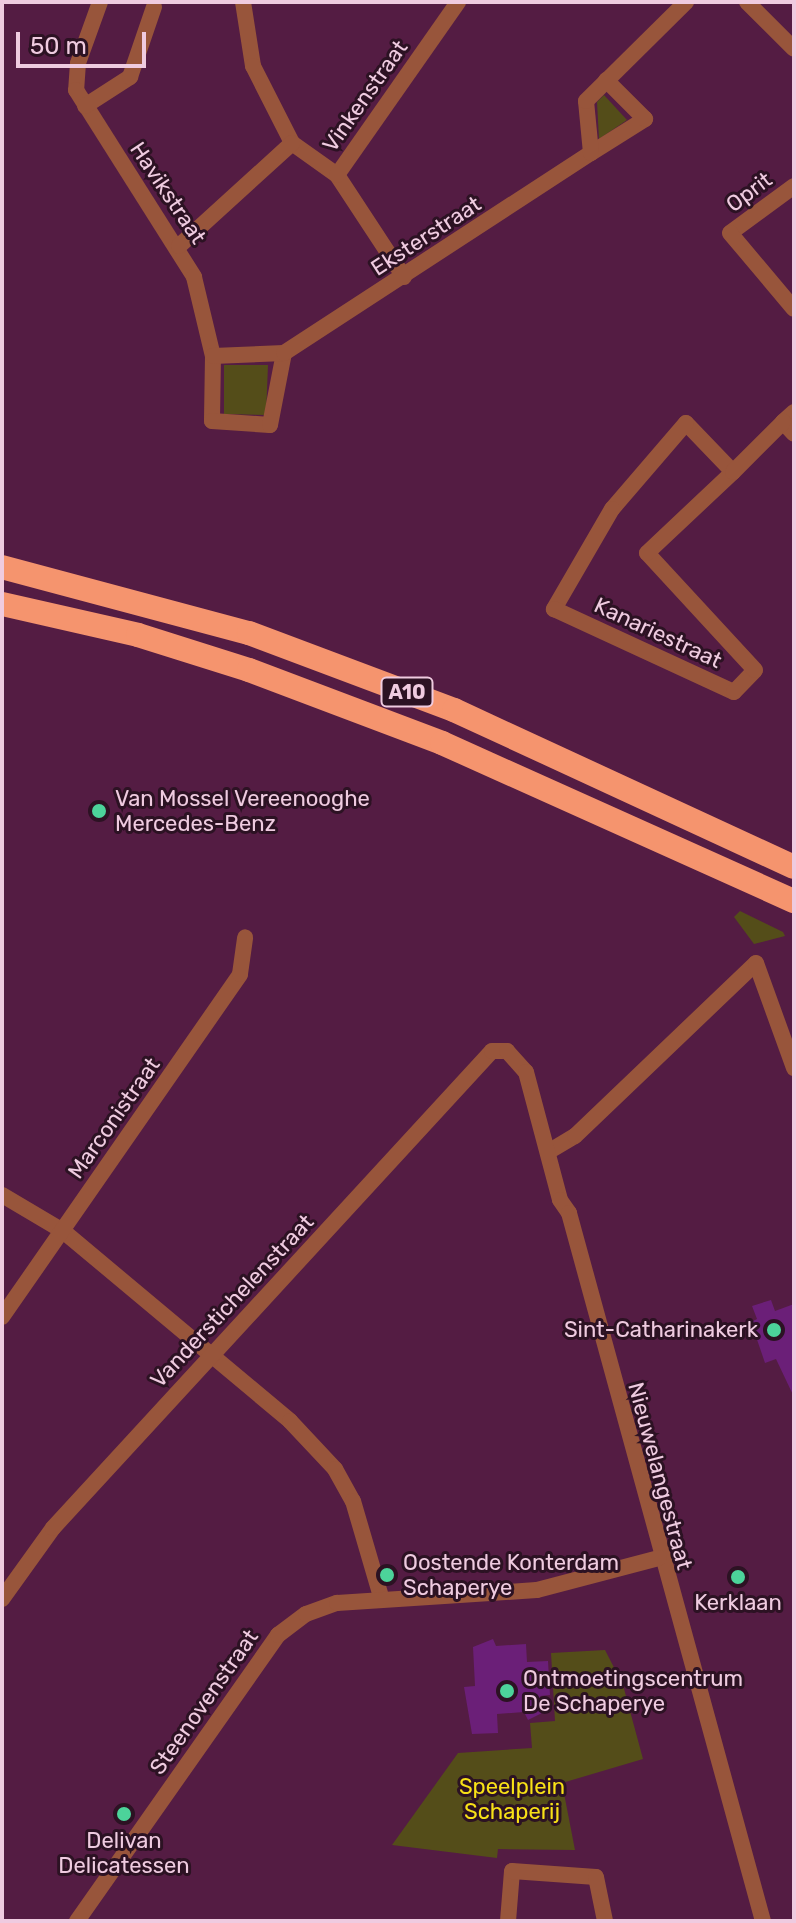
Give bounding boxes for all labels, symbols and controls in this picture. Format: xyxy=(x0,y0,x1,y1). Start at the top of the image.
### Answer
scale bar xyxy=(20,16,150,66)
text: 50 m xyxy=(30,32,87,60)
street label: Vinkenstraat xyxy=(317,35,413,157)
street label: Havikstraat xyxy=(124,137,212,249)
street label: Oprit xyxy=(721,166,777,218)
street label: Eksterstraat xyxy=(366,191,486,281)
street label: Kanariestraat xyxy=(590,592,726,674)
road number: A10 xyxy=(379,676,435,708)
place label: Van Mossel Vereenooghe Mercedes-Benz xyxy=(115,785,370,836)
marker: Van Mossel Vereenooghe Mercedes-Benz xyxy=(90,802,108,820)
street label: Marconistraat xyxy=(62,1052,166,1184)
street label: Vanderstichelenstraat xyxy=(145,1209,319,1393)
place label: Sint-Catharinakerk xyxy=(564,1317,758,1343)
marker: Sint-Catharinakerk xyxy=(765,1321,783,1339)
street label: Nieuwelangestraat xyxy=(622,1379,698,1573)
place label: Oostende Konterdam Schaperye xyxy=(403,1549,619,1600)
marker: Oostende Konterdam Schaperye xyxy=(378,1566,396,1584)
marker: Kerklaan xyxy=(729,1568,747,1586)
place label: Kerklaan xyxy=(694,1590,782,1616)
street label: Steenovenstraat xyxy=(144,1625,264,1779)
place label: Ontmoetingscentrum De Schaperye xyxy=(523,1665,743,1716)
marker: Ontmoetingscentrum De Schaperye xyxy=(498,1682,516,1700)
park label: Speelplein Schaperij xyxy=(459,1773,565,1824)
marker: Delivan Delicatessen xyxy=(115,1805,133,1823)
place label: Delivan Delicatessen xyxy=(58,1827,190,1878)

